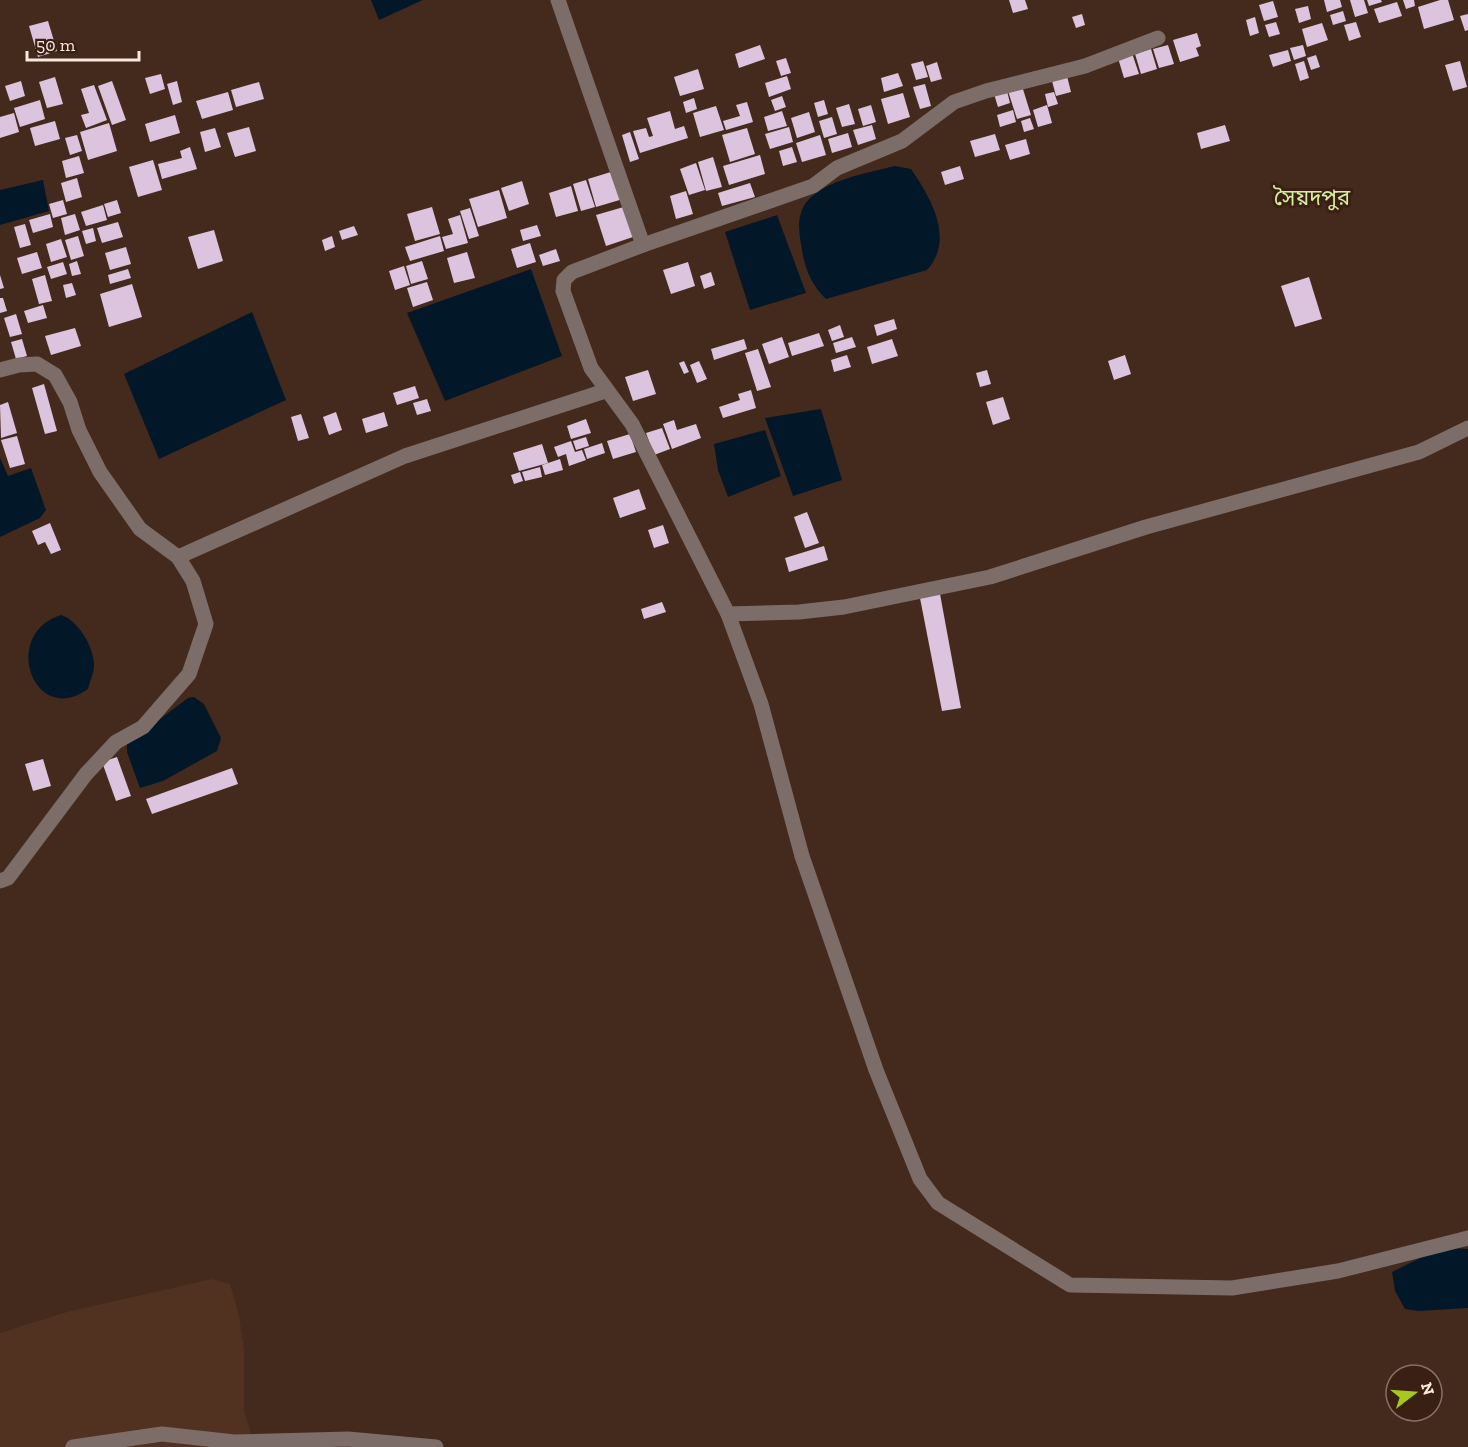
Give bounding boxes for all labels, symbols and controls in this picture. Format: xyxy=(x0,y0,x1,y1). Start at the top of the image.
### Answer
scale bar xyxy=(27,24,140,62)
text: 50 m xyxy=(36,34,76,56)
district label: সৈয়দপুর xyxy=(1273,184,1351,211)
north arrow xyxy=(1384,1363,1444,1423)
text: N xyxy=(1417,1380,1439,1397)

